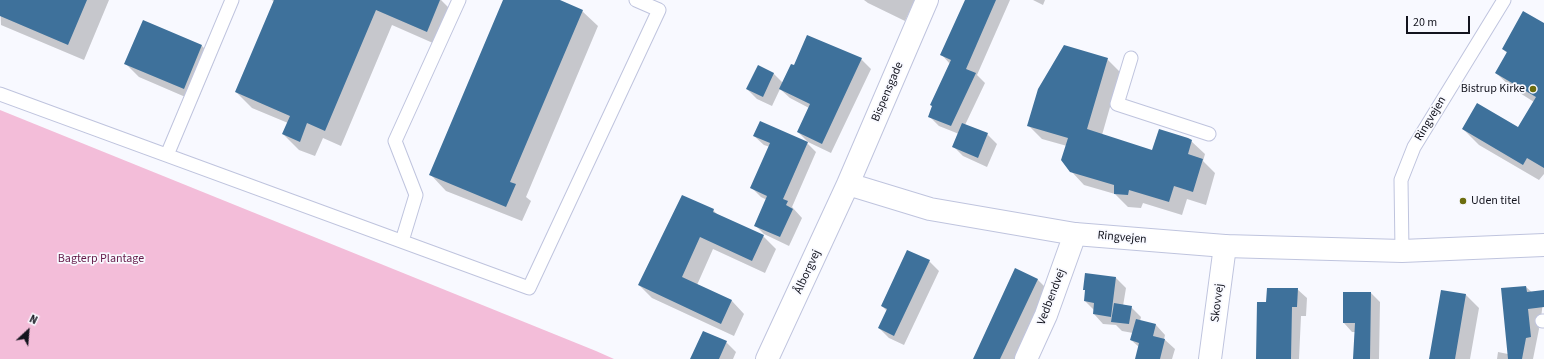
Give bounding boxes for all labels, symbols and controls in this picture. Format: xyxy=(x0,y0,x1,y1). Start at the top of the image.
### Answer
scale bar xyxy=(1408,8,1472,34)
text: 20 m xyxy=(1413,14,1437,31)
street label: Bispensgade xyxy=(869,60,907,124)
place label: Bistrup Kirke xyxy=(1461,82,1525,96)
marker: Bistrup Kirke xyxy=(1528,84,1538,94)
street label: Ringvejen xyxy=(1412,94,1450,144)
place label: Uden titel xyxy=(1471,194,1520,208)
marker: Uden titel xyxy=(1458,196,1468,206)
street label: Ringvejen xyxy=(1097,229,1147,247)
street label: Ålborgvej xyxy=(791,248,825,296)
park label: Bagterp Plantage xyxy=(58,252,144,266)
street label: Vedbendvej xyxy=(1035,267,1069,327)
street label: Skovvej xyxy=(1208,283,1228,323)
north arrow xyxy=(8,311,48,351)
text: N xyxy=(27,311,40,328)

